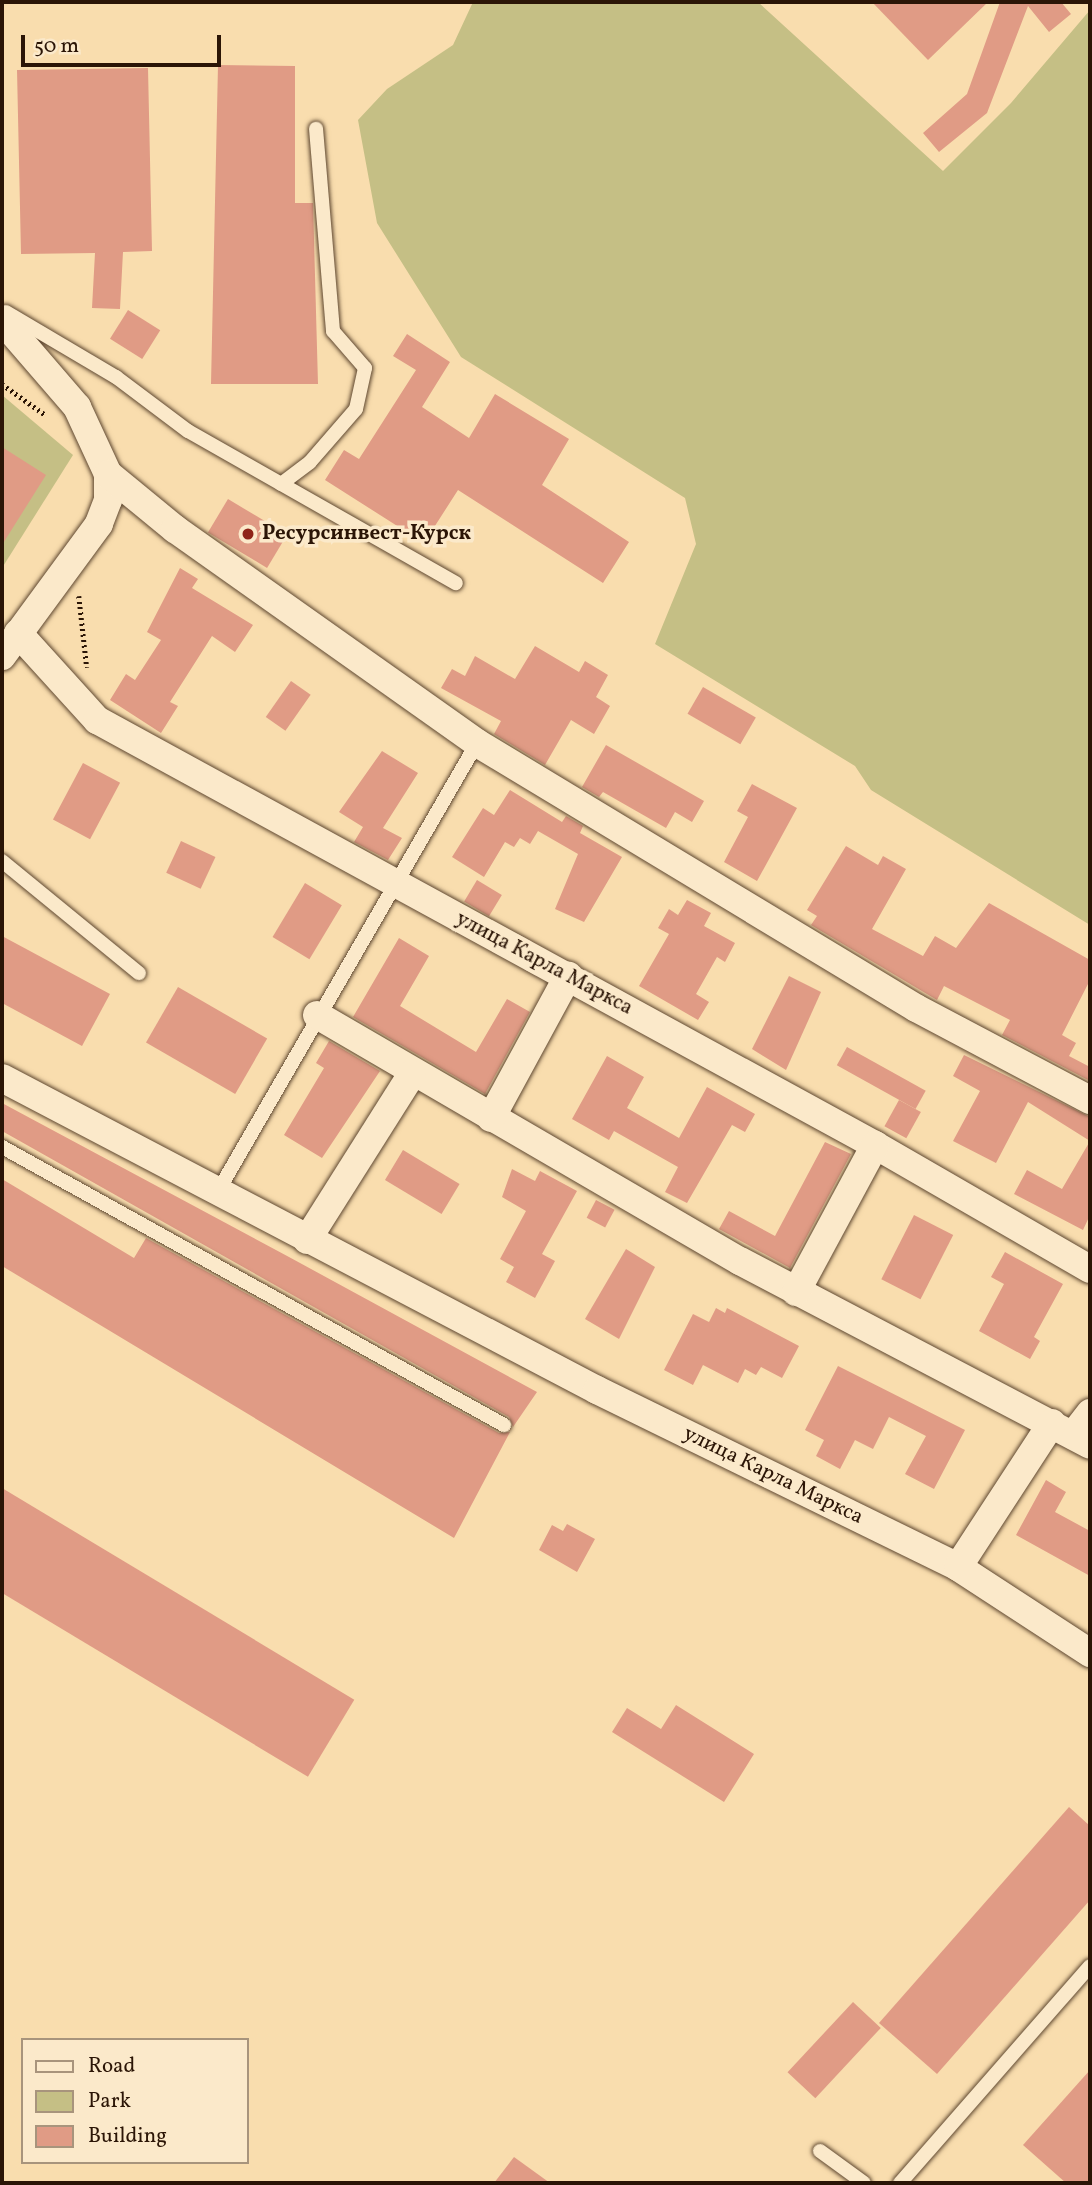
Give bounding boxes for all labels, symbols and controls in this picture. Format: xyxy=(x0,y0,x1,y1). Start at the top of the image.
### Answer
scale bar xyxy=(24,21,224,65)
text: 50 m xyxy=(34,32,79,61)
place label: Ресурсинвест-Курск xyxy=(262,521,471,547)
marker: Ресурсинвест-Курск xyxy=(240,526,256,542)
street label: улица Карла Маркса xyxy=(451,907,637,1021)
street label: улица Карла Маркса xyxy=(679,1421,867,1531)
legend xyxy=(21,2038,248,2164)
text: Road xyxy=(88,2052,135,2081)
text: Park xyxy=(88,2087,131,2116)
text: Building xyxy=(88,2122,167,2151)

